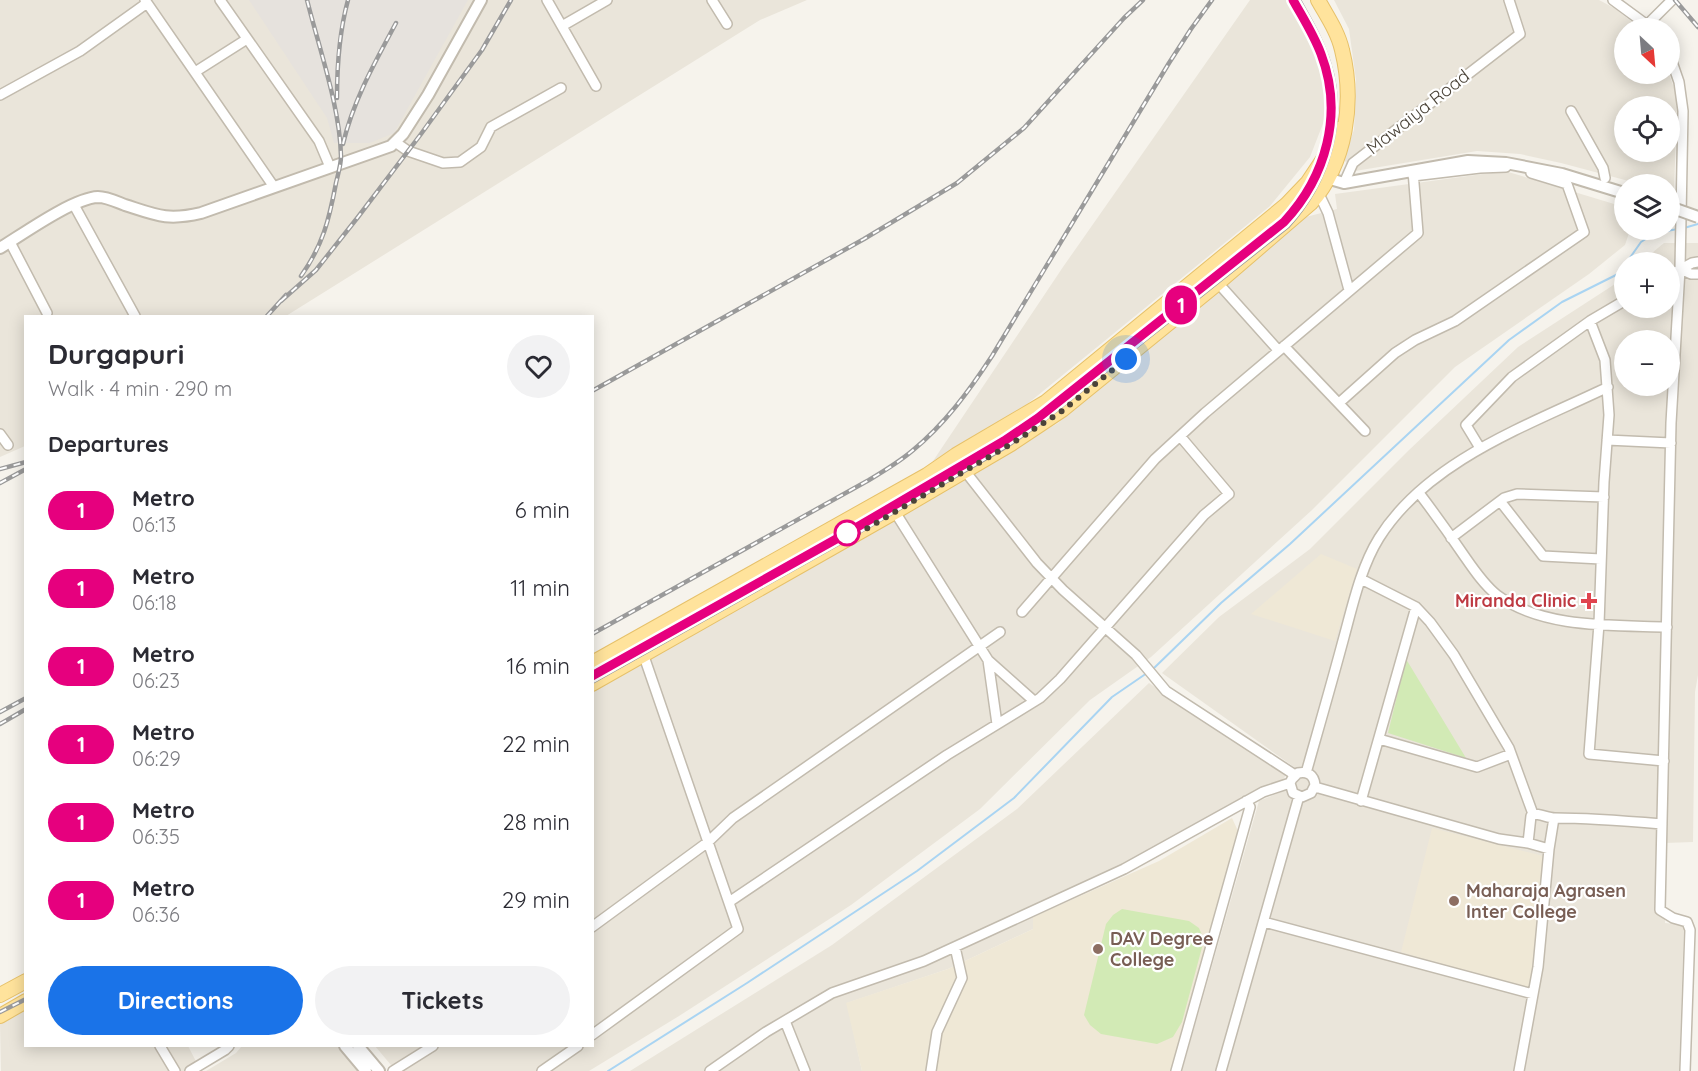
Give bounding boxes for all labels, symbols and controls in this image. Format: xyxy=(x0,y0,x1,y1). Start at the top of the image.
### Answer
north arrow xyxy=(1614,18,1680,84)
map controls xyxy=(1614,18,1680,396)
street label: Mawaiya Road xyxy=(1361,64,1474,159)
button: locate xyxy=(1614,96,1680,162)
button: layers xyxy=(1614,174,1680,240)
button: + xyxy=(1614,252,1680,318)
line badge: 1 xyxy=(1162,286,1200,324)
text: 1 xyxy=(1177,292,1185,318)
button: − xyxy=(1614,330,1680,396)
button: heart xyxy=(507,335,570,398)
text: Durgapuri xyxy=(48,336,184,371)
your location xyxy=(1111,344,1141,374)
text: Walk · 4 min · 290 m xyxy=(48,376,232,401)
text: Departures xyxy=(48,430,169,458)
text: Metro xyxy=(132,484,195,512)
text: 6 min xyxy=(515,496,570,524)
text: 1 xyxy=(77,497,85,523)
text: 06:13 xyxy=(132,512,176,537)
unlabelled marker xyxy=(834,520,860,546)
text: Metro xyxy=(132,562,195,590)
text: 11 min xyxy=(510,574,570,602)
text: 1 xyxy=(77,575,85,601)
place label: Miranda Clinic xyxy=(1455,589,1576,612)
text: 06:18 xyxy=(132,590,177,615)
marker: Miranda Clinic xyxy=(1580,592,1598,610)
text: Metro xyxy=(132,640,195,668)
text: 16 min xyxy=(507,652,570,680)
text: 1 xyxy=(77,653,85,679)
text: 06:23 xyxy=(132,668,180,693)
text: Metro xyxy=(132,718,195,746)
text: 22 min xyxy=(502,730,570,758)
text: 1 xyxy=(77,731,85,757)
text: 06:29 xyxy=(132,746,181,771)
text: Metro xyxy=(132,796,195,824)
text: 28 min xyxy=(502,808,570,836)
text: 1 xyxy=(77,809,85,835)
text: 06:35 xyxy=(132,824,180,849)
text: Metro xyxy=(132,874,195,902)
place label: Maharaja Agrasen Inter College xyxy=(1466,879,1626,923)
text: 29 min xyxy=(502,886,570,914)
text: 1 xyxy=(77,887,85,913)
marker: Maharaja Agrasen Inter College xyxy=(1447,894,1461,908)
text: 06:36 xyxy=(132,902,180,927)
place label: DAV Degree College xyxy=(1110,927,1214,971)
marker: DAV Degree College xyxy=(1091,942,1105,956)
button: Directions xyxy=(48,966,303,1035)
button: Tickets xyxy=(315,966,570,1035)

